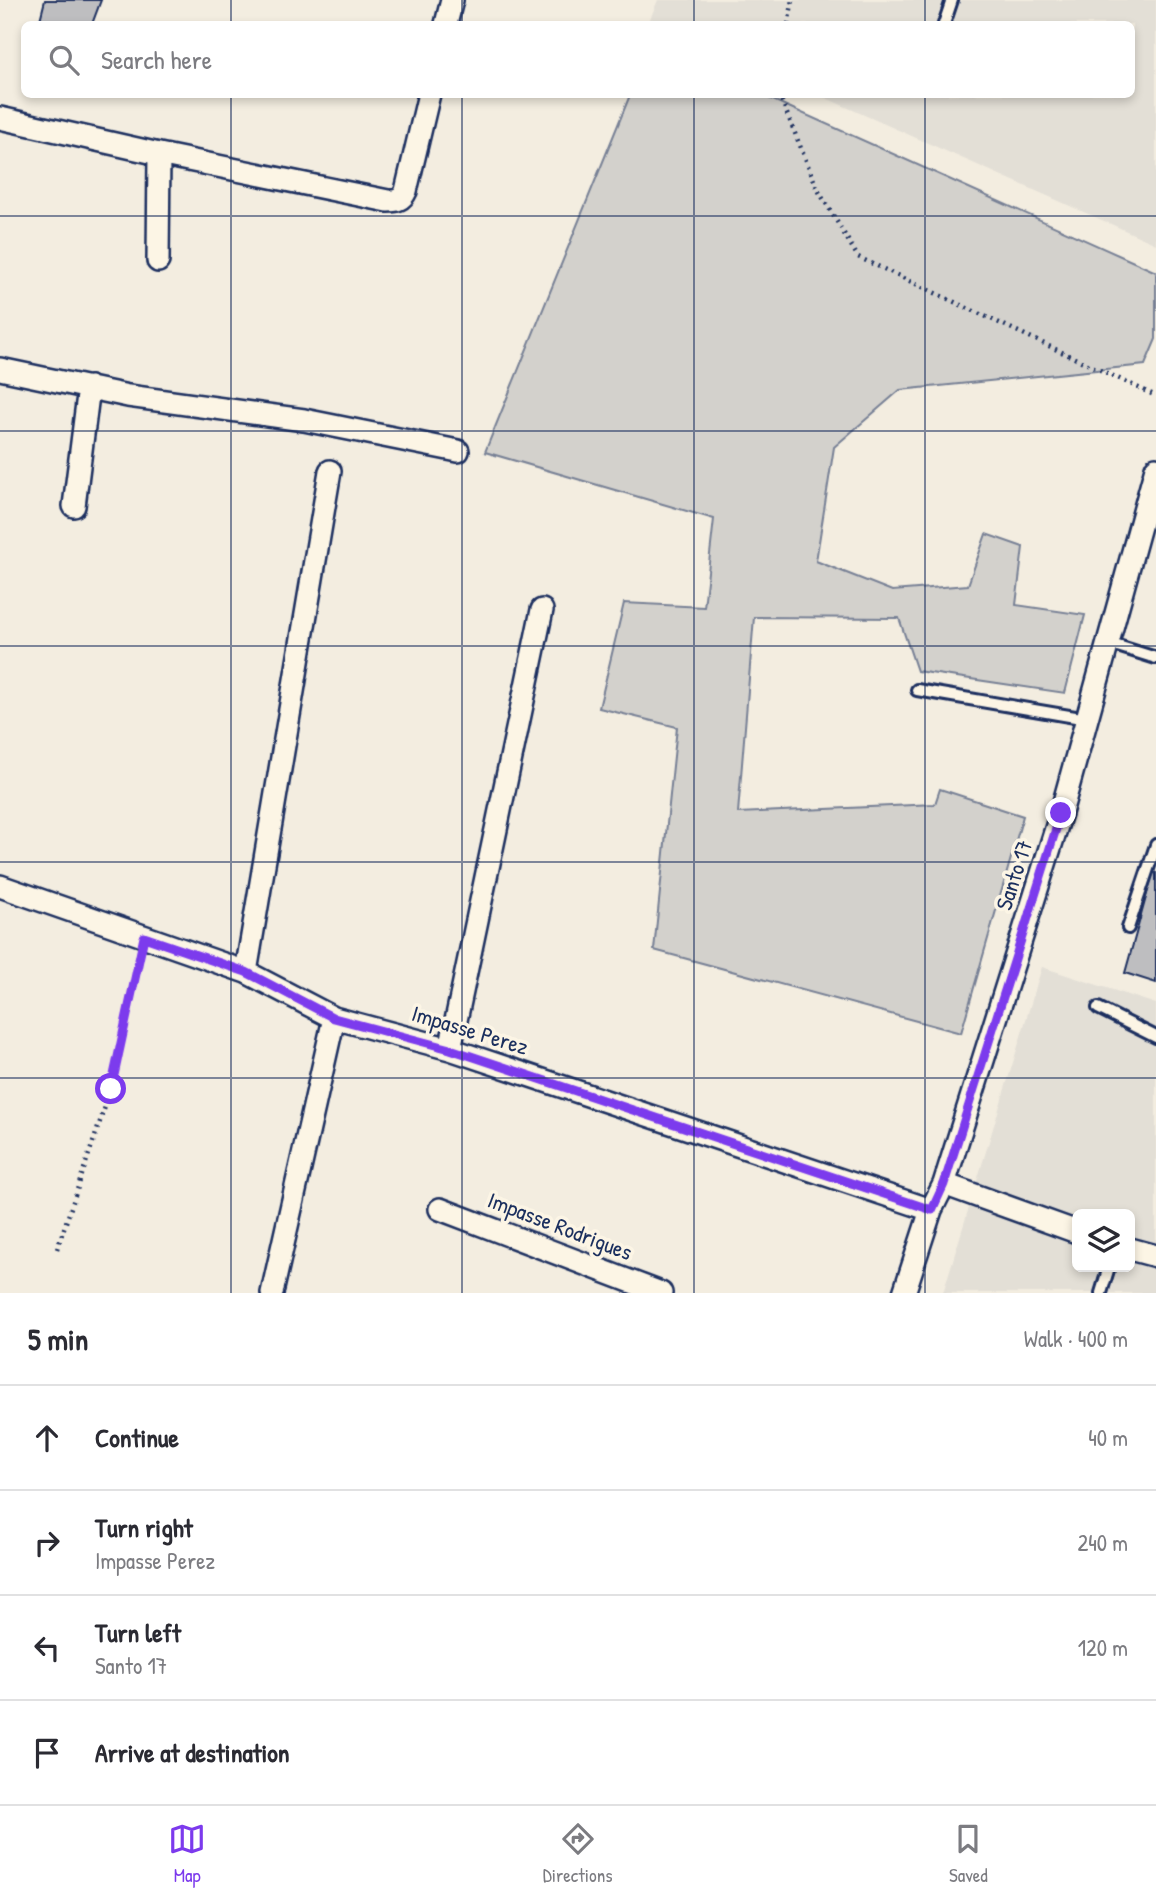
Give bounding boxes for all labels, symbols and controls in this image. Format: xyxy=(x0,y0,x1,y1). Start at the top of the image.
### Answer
search box xyxy=(21,21,1135,98)
icon: search xyxy=(45,41,83,79)
text: Search here xyxy=(101,42,212,77)
route end xyxy=(1045,797,1076,828)
street label: Santo 17 xyxy=(988,836,1039,914)
street label: Impasse Perez xyxy=(408,997,532,1062)
route start xyxy=(95,1073,126,1104)
street label: Impasse Rodrigues xyxy=(484,1184,637,1267)
map controls xyxy=(1072,1209,1135,1272)
button: layers xyxy=(1072,1209,1135,1272)
text: 5 min xyxy=(28,1319,88,1359)
text: Walk · 400 m xyxy=(1024,1323,1128,1354)
icon: ahead xyxy=(28,1419,66,1457)
text: Continue xyxy=(95,1420,179,1455)
text: 40 m xyxy=(1088,1422,1128,1453)
text: Turn right xyxy=(95,1510,193,1545)
icon: right xyxy=(28,1524,66,1562)
text: 240 m xyxy=(1077,1527,1128,1558)
text: Impasse Perez xyxy=(95,1545,215,1576)
text: Turn left xyxy=(95,1615,181,1650)
icon: left xyxy=(28,1629,66,1667)
text: 120 m xyxy=(1078,1632,1128,1663)
text: Santo 17 xyxy=(95,1650,167,1681)
icon: arrive xyxy=(28,1734,66,1772)
text: Arrive at destination xyxy=(95,1735,290,1770)
tab: Map xyxy=(168,1820,206,1888)
tab: Directions xyxy=(543,1820,613,1888)
tab: Saved xyxy=(949,1820,988,1888)

